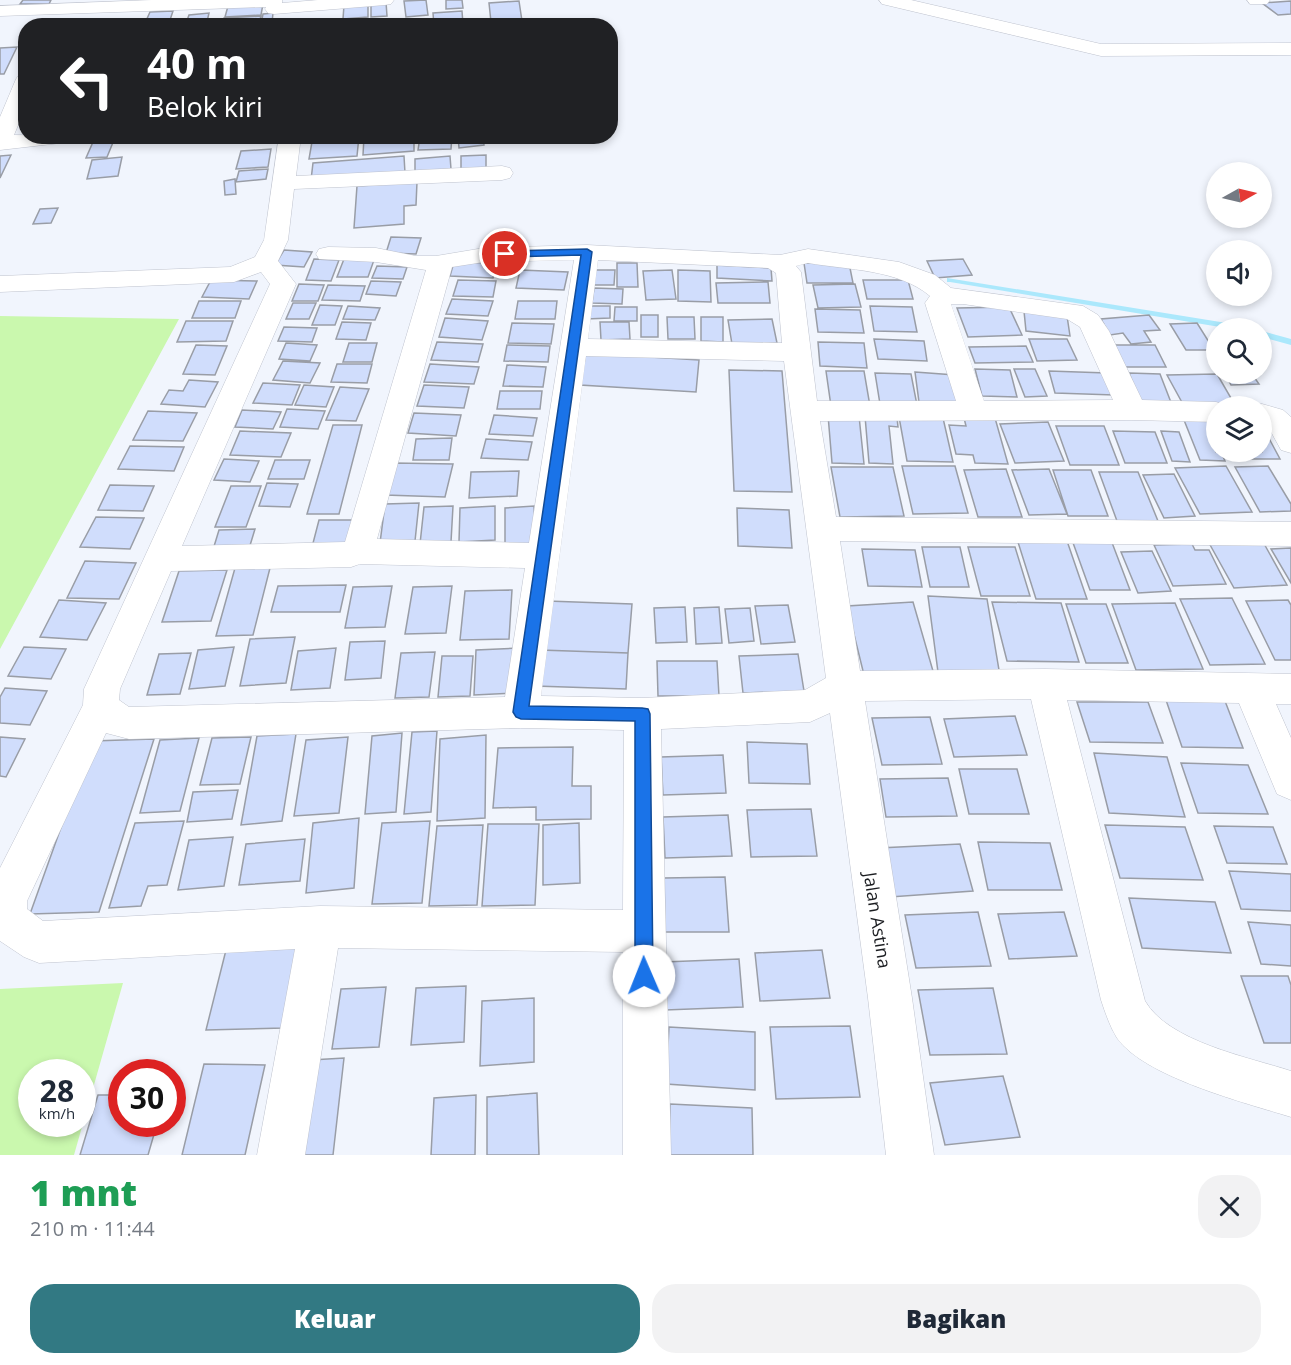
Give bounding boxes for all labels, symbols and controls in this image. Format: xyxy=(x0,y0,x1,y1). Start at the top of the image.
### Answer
text: 40 m xyxy=(147,34,247,91)
icon: left xyxy=(48,42,126,120)
text: Belok kiri xyxy=(147,88,263,125)
north arrow xyxy=(1206,162,1272,228)
map controls xyxy=(1206,162,1272,462)
pin xyxy=(479,228,530,279)
icon: arrive xyxy=(488,237,521,270)
button: sound xyxy=(1206,240,1272,306)
button: search xyxy=(1206,318,1272,384)
button: layers xyxy=(1206,396,1272,462)
street label: Jalan Astina xyxy=(858,868,897,970)
position arrow xyxy=(612,944,676,1008)
speed limit sign: 30 xyxy=(108,1059,186,1137)
text: 28 xyxy=(40,1070,74,1111)
text: km/h xyxy=(39,1103,75,1123)
text: 1 mnt xyxy=(30,1168,137,1217)
button: close xyxy=(1198,1175,1261,1238)
text: 210 m · 11:44 xyxy=(30,1215,155,1242)
button: Keluar xyxy=(30,1284,640,1353)
button: Bagikan xyxy=(652,1284,1261,1353)

